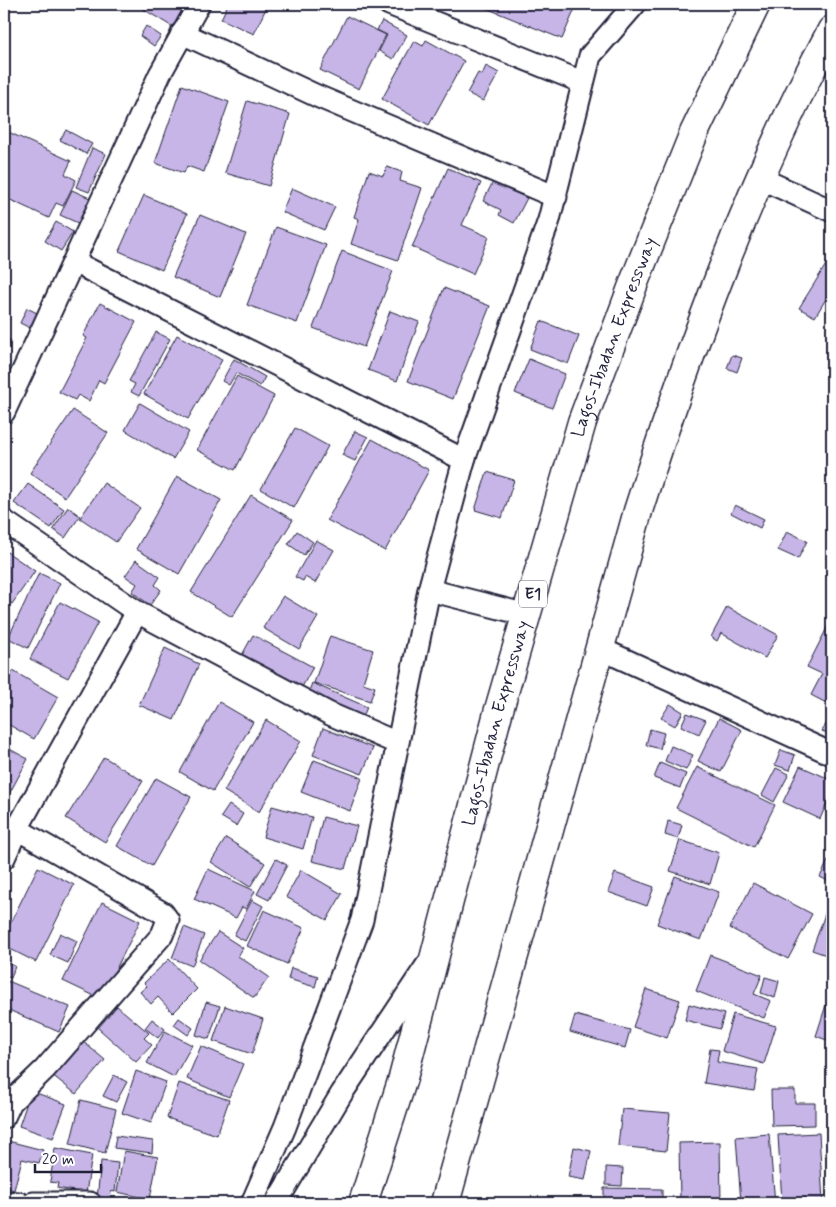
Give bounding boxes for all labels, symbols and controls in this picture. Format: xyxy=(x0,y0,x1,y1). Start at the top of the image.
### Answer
street label: Lagos-Ibadan Expressway xyxy=(566,234,663,440)
road number: E1 xyxy=(519,580,547,608)
street label: Lagos-Ibadan Expressway xyxy=(457,618,536,829)
scale bar xyxy=(35,1142,101,1174)
text: 20 m xyxy=(42,1150,74,1170)

